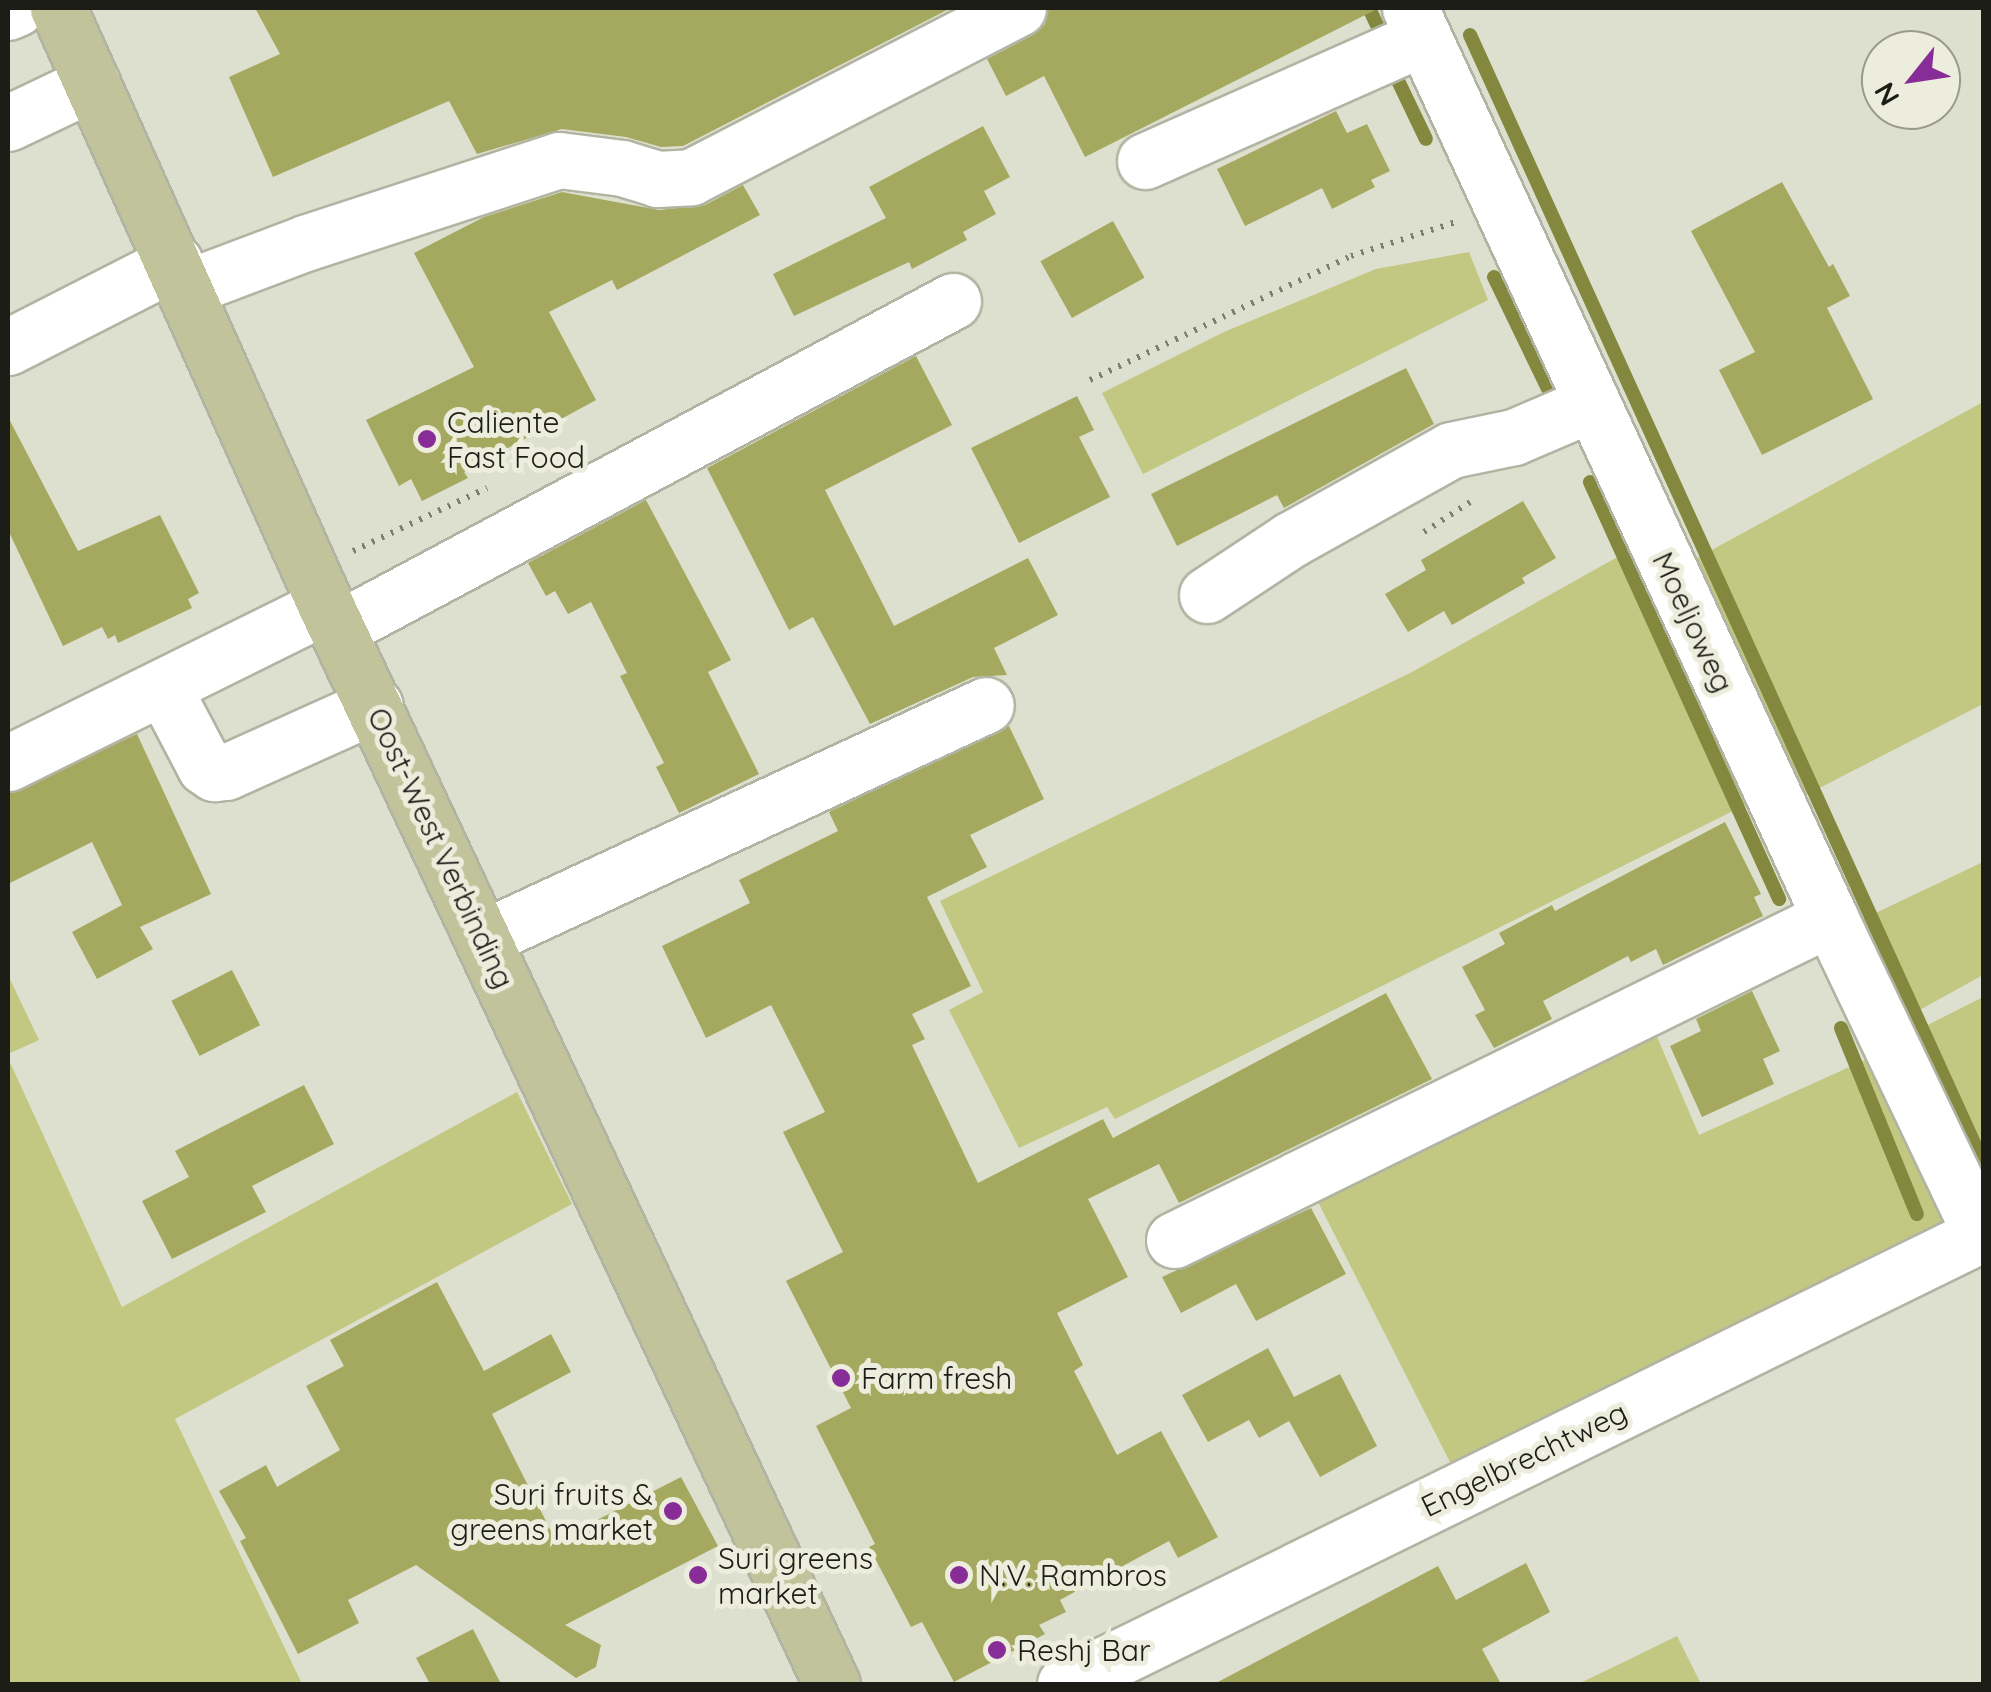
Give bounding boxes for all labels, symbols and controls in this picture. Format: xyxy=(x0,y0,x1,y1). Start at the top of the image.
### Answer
north arrow xyxy=(1861,30,1961,130)
text: N xyxy=(1866,77,1907,112)
place label: Caliente Fast Food xyxy=(447,404,585,474)
marker: Caliente Fast Food xyxy=(416,428,438,450)
street label: Moeljoweg xyxy=(1645,546,1741,698)
street label: Oost-West Verbinding xyxy=(360,702,522,994)
place label: Farm fresh xyxy=(861,1360,1012,1396)
marker: Farm fresh xyxy=(830,1367,852,1389)
street label: Engelbrechtweg xyxy=(1415,1394,1633,1524)
place label: Suri fruits & greens market xyxy=(450,1476,653,1546)
marker: Suri fruits & greens market xyxy=(662,1500,684,1522)
place label: Suri greens market xyxy=(718,1540,873,1610)
place label: N.V. Rambros xyxy=(979,1557,1167,1593)
marker: Suri greens market xyxy=(687,1564,709,1586)
marker: N.V. Rambros xyxy=(948,1564,970,1586)
place label: Reshj Bar xyxy=(1017,1632,1151,1668)
marker: Reshj Bar xyxy=(986,1639,1008,1661)

